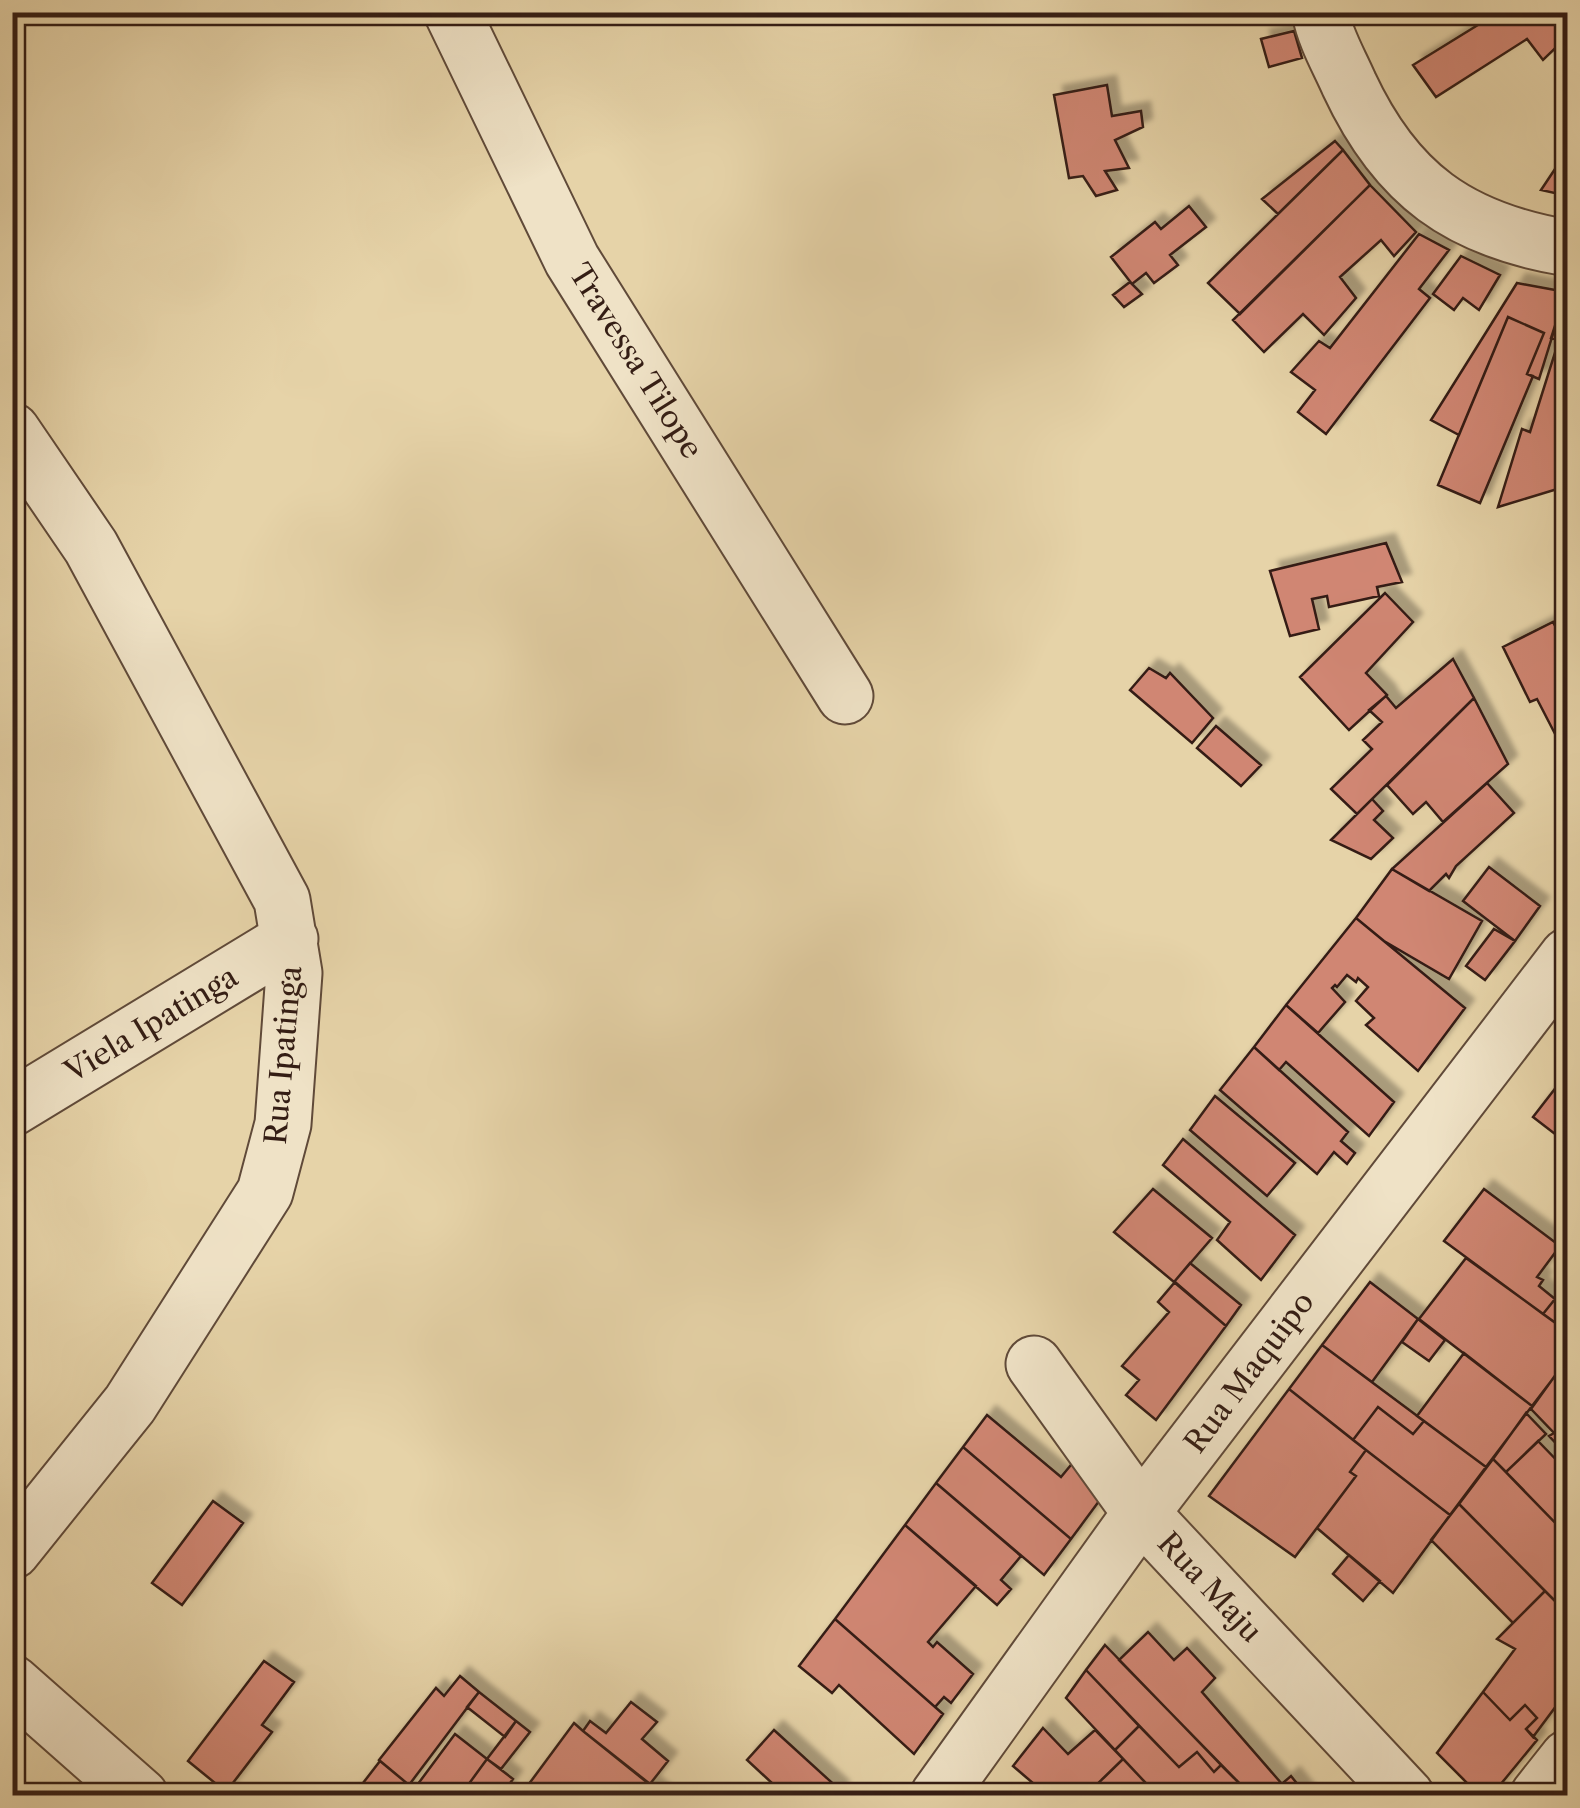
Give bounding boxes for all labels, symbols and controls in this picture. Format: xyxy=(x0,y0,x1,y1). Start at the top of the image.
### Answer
street label: Travessa Tilope xyxy=(561,257,711,465)
street label: Viela Ipatinga xyxy=(57,958,244,1091)
street label: Rua Ipatinga xyxy=(257,964,309,1146)
street label: Rua Maquipo xyxy=(1176,1284,1322,1460)
street label: Rua Maju xyxy=(1150,1524,1270,1650)

